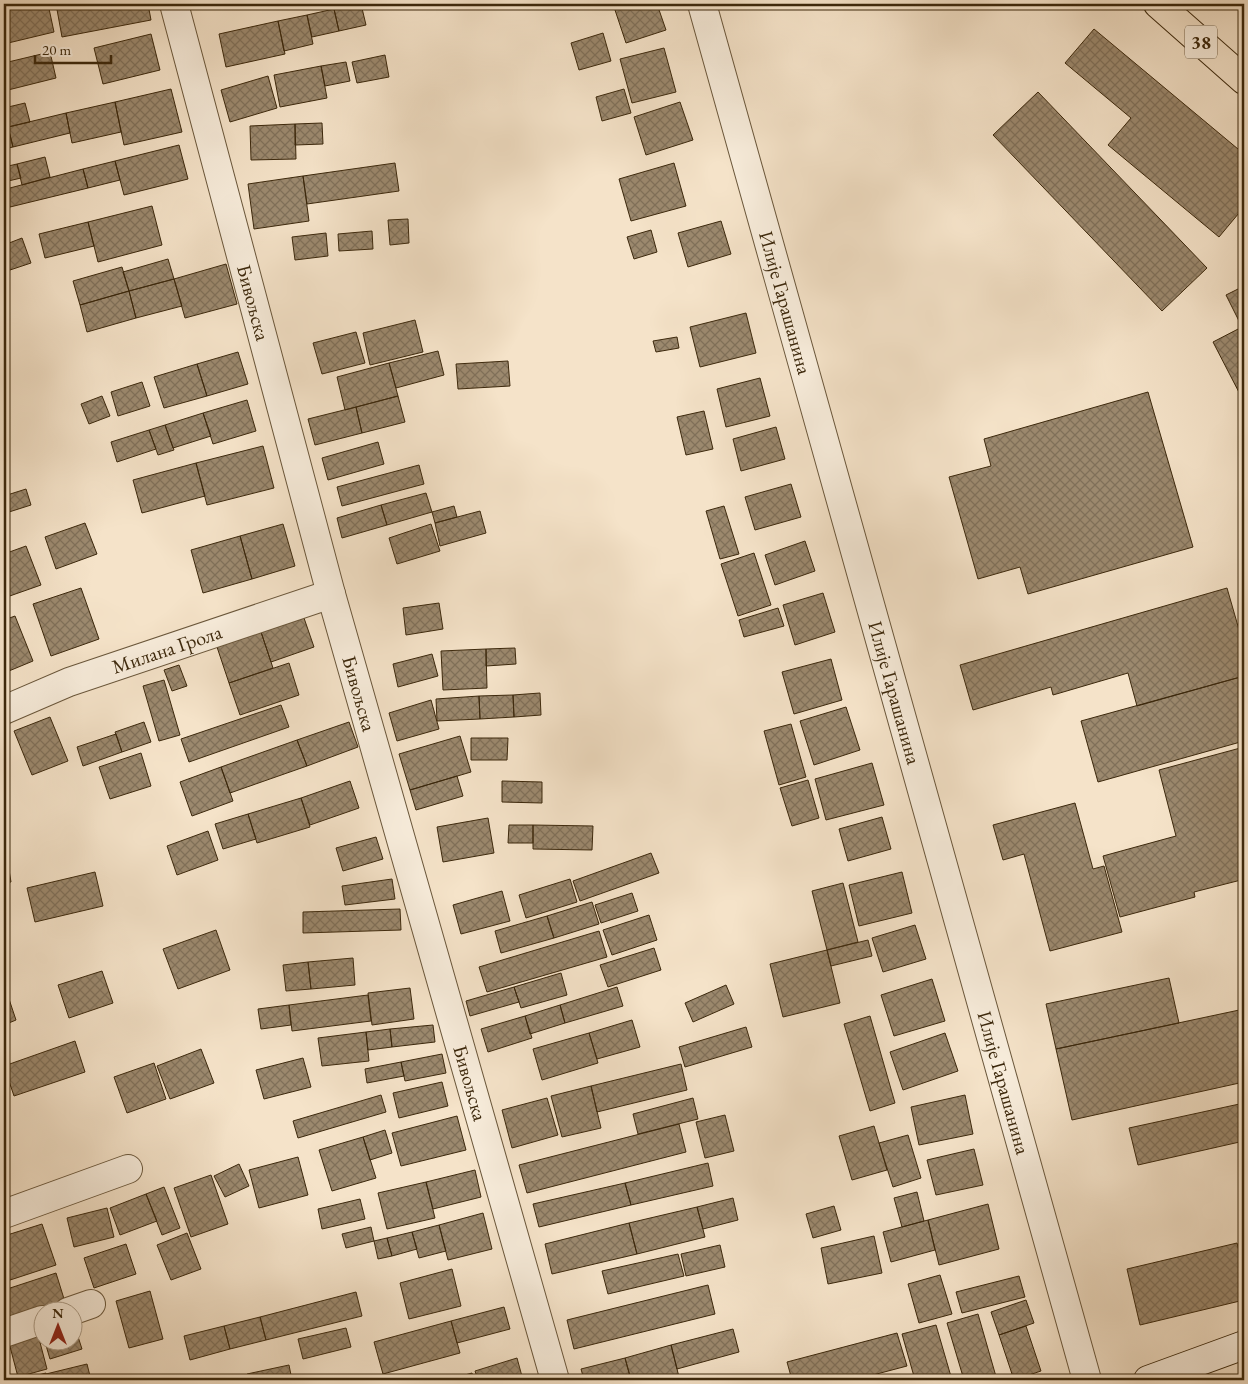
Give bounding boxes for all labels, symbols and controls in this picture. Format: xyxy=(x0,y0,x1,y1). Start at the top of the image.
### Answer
road number: 38 xyxy=(1185,26,1217,58)
scale bar xyxy=(35,32,111,64)
text: 20 m xyxy=(42,40,71,59)
street label: Илије Гарашанина xyxy=(753,228,818,377)
street label: Бивољска xyxy=(231,262,276,344)
street label: Илије Гарашанина xyxy=(862,618,927,767)
street label: Милана Грола xyxy=(109,619,225,680)
street label: Бивољска xyxy=(336,653,383,734)
street label: Илије Гарашанина xyxy=(971,1008,1036,1157)
street label: Бивољска xyxy=(447,1042,494,1124)
north arrow xyxy=(32,1302,82,1352)
text: N xyxy=(52,1304,64,1322)

